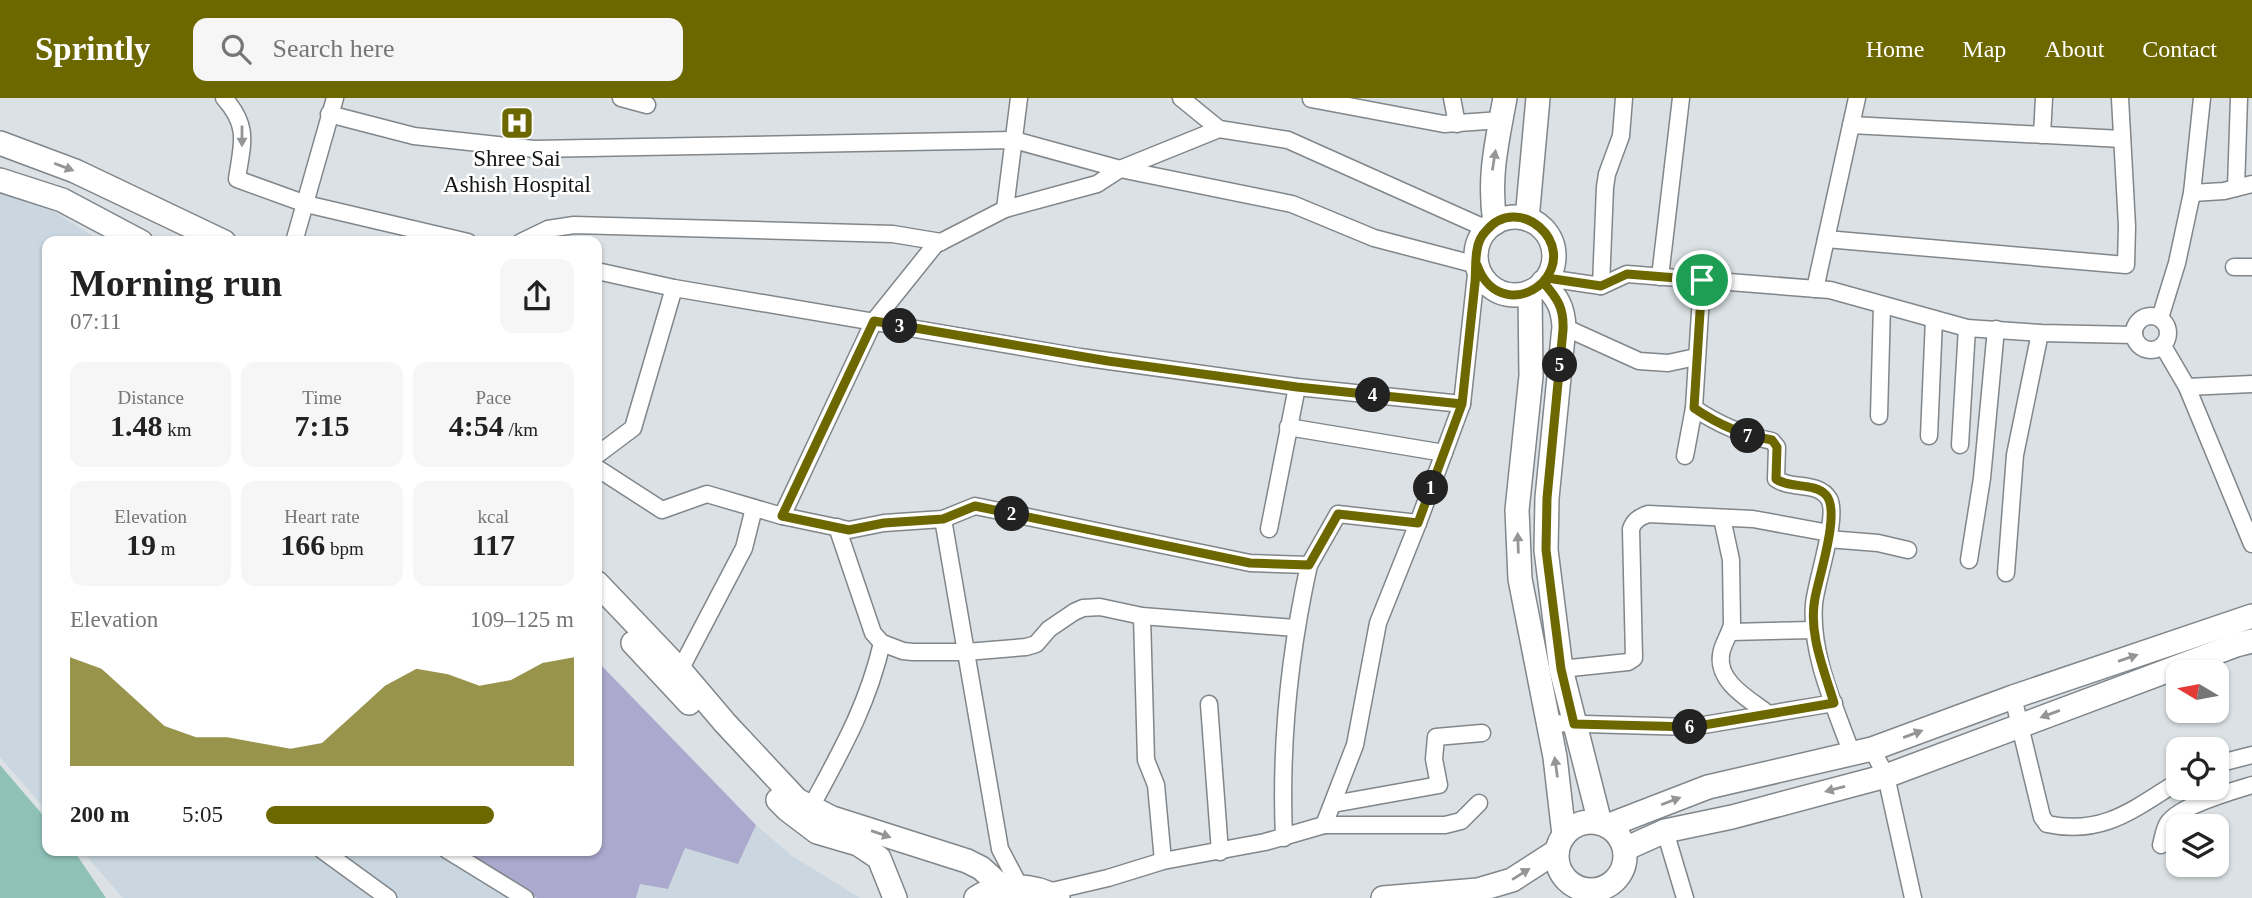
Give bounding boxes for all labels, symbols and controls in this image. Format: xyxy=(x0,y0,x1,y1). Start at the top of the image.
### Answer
search box xyxy=(193,18,683,81)
icon: search xyxy=(217,30,255,68)
text: Sprintly xyxy=(35,31,151,67)
text: Search here xyxy=(273,34,395,63)
text: Home xyxy=(1866,36,1924,62)
text: Map xyxy=(1962,36,2006,62)
text: About xyxy=(2044,36,2104,62)
text: Contact xyxy=(2142,36,2217,62)
hospital icon: Shree Sai Ashish Hospital xyxy=(498,104,536,142)
one-way arrow xyxy=(236,125,248,147)
place label: Shree Sai Ashish Hospital xyxy=(443,146,591,197)
one-way arrow xyxy=(1488,149,1499,171)
one-way arrow xyxy=(53,162,74,173)
pin xyxy=(1672,250,1732,310)
button: share xyxy=(500,259,574,333)
icon: arrive xyxy=(1683,261,1721,299)
text: Morning run xyxy=(70,262,282,304)
pin: 3 xyxy=(883,308,918,344)
text: 07:11 xyxy=(70,309,122,334)
text: 3 xyxy=(895,315,904,336)
pin: 5 xyxy=(1542,348,1578,382)
text: 5 xyxy=(1555,354,1564,375)
pin: 4 xyxy=(1356,378,1390,412)
text: 4 xyxy=(1368,384,1377,405)
text: Distance xyxy=(117,387,184,408)
text: Time xyxy=(302,387,342,408)
text: Pace xyxy=(475,387,511,408)
text: 1.48 xyxy=(110,409,162,442)
text: 7:15 xyxy=(294,409,349,442)
text: 4:54 xyxy=(449,409,504,442)
pin: 7 xyxy=(1730,418,1766,454)
text: km xyxy=(162,419,191,440)
text: /km xyxy=(504,419,538,440)
text: 7 xyxy=(1743,425,1752,446)
pin: 1 xyxy=(1414,470,1448,506)
text: 1 xyxy=(1426,477,1435,498)
pin: 2 xyxy=(995,496,1030,532)
text: 2 xyxy=(1007,503,1016,524)
text: Elevation xyxy=(114,506,187,527)
text: Heart rate xyxy=(284,506,360,527)
text: kcal xyxy=(477,506,509,527)
text: 19 xyxy=(126,528,156,561)
text: 166 xyxy=(280,528,325,561)
text: 117 xyxy=(472,528,515,561)
one-way arrow xyxy=(1513,532,1524,554)
text: m xyxy=(156,538,175,559)
text: bpm xyxy=(325,538,364,559)
text: Elevation xyxy=(70,607,158,632)
text: 109–125 m xyxy=(470,607,574,632)
one-way arrow xyxy=(2117,652,2138,663)
north arrow xyxy=(2166,660,2230,723)
map controls xyxy=(2166,660,2229,877)
one-way arrow xyxy=(2039,709,2060,720)
pin: 6 xyxy=(1672,710,1708,744)
text: 6 xyxy=(1685,716,1694,737)
one-way arrow xyxy=(1903,728,1924,739)
button: locate xyxy=(2166,737,2229,800)
one-way arrow xyxy=(1551,756,1562,778)
one-way arrow xyxy=(1824,784,1846,795)
one-way arrow xyxy=(1661,796,1682,807)
text: 200 m xyxy=(70,802,129,827)
text: 5:05 xyxy=(182,802,223,827)
button: layers xyxy=(2166,814,2229,877)
one-way arrow xyxy=(871,829,892,840)
one-way arrow xyxy=(1511,867,1531,880)

